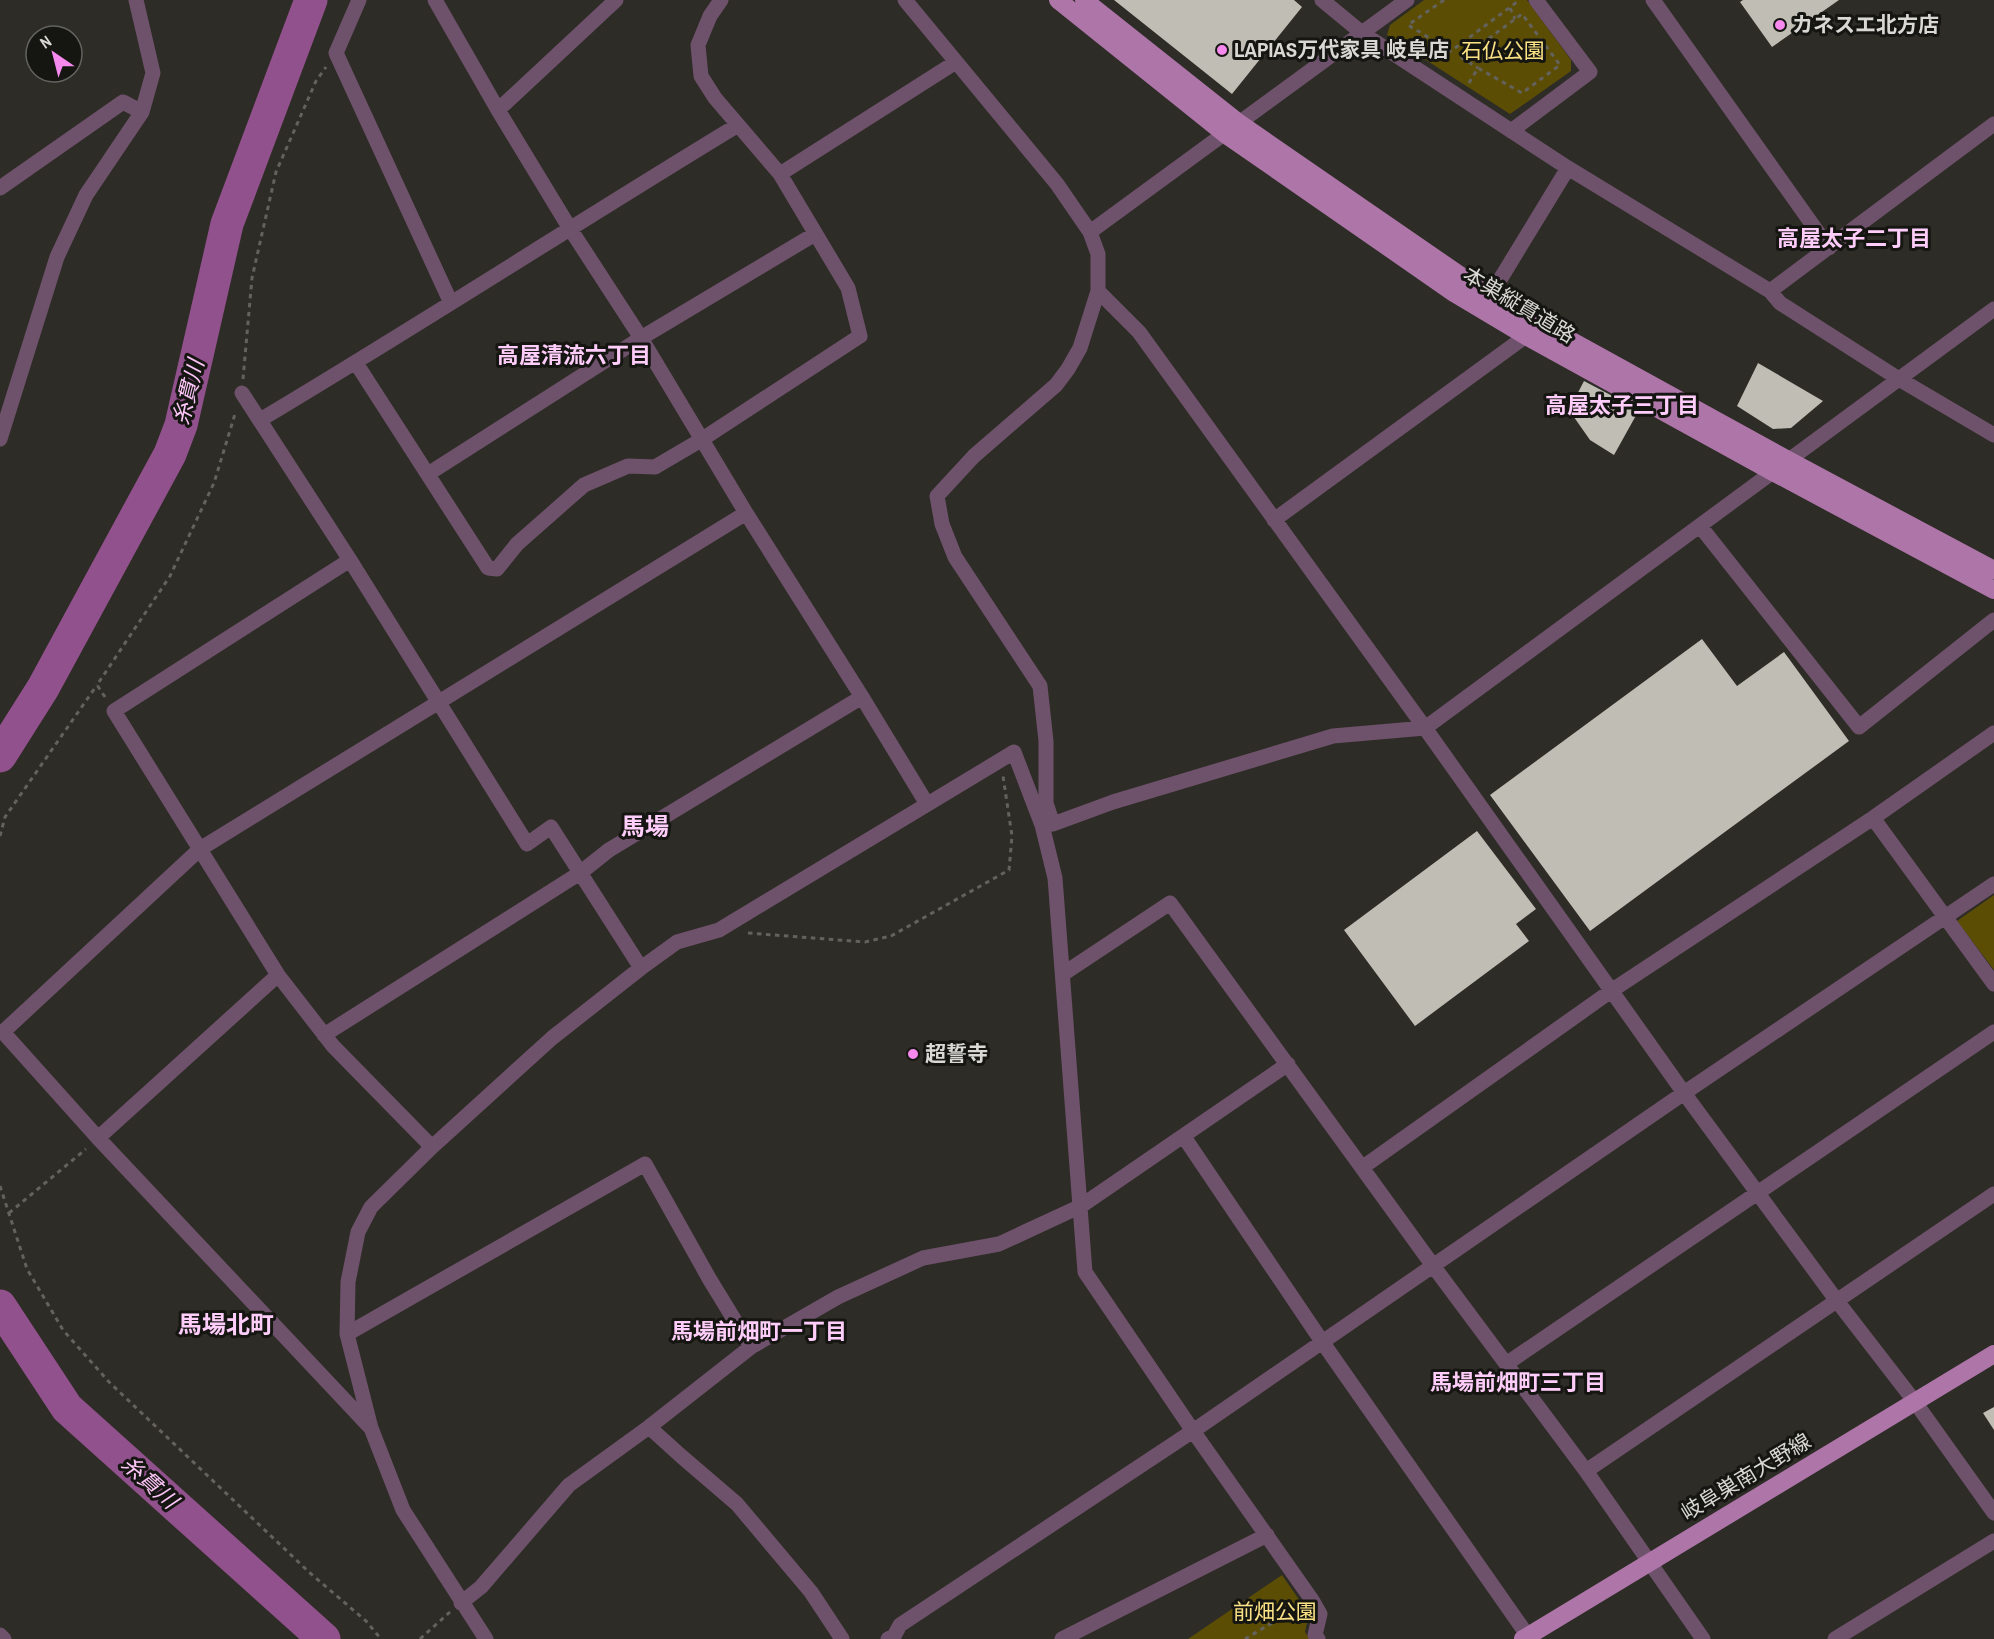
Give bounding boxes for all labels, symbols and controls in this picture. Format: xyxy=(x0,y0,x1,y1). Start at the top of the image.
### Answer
place label: カネスエ北方店 xyxy=(1792,10,1939,39)
marker: カネスエ北方店 xyxy=(1773,18,1787,32)
north arrow xyxy=(24,24,84,84)
text: N xyxy=(35,30,56,53)
place label: LAPIAS万代家具 岐阜店 xyxy=(1234,35,1449,64)
park label: 石仏公園 xyxy=(1461,36,1545,65)
marker: LAPIAS万代家具 岐阜店 xyxy=(1215,43,1229,57)
district label: 高屋太子二丁目 xyxy=(1777,223,1931,253)
street label: 本巣縦貫道路 xyxy=(1458,260,1581,349)
district label: 高屋清流六丁目 xyxy=(497,340,651,370)
water label: 糸貫川 xyxy=(165,354,211,428)
district label: 高屋太子三丁目 xyxy=(1545,390,1699,420)
district label: 馬場 xyxy=(621,810,669,842)
place label: 超誓寺 xyxy=(925,1039,988,1068)
marker: 超誓寺 xyxy=(906,1047,920,1061)
district label: 馬場北町 xyxy=(178,1308,274,1340)
district label: 馬場前畑町一丁目 xyxy=(671,1316,847,1346)
district label: 馬場前畑町三丁目 xyxy=(1430,1367,1606,1397)
street label: 岐阜巣南大野線 xyxy=(1675,1426,1816,1527)
water label: 糸貫川 xyxy=(115,1449,186,1517)
park label: 前畑公園 xyxy=(1233,1597,1317,1626)

